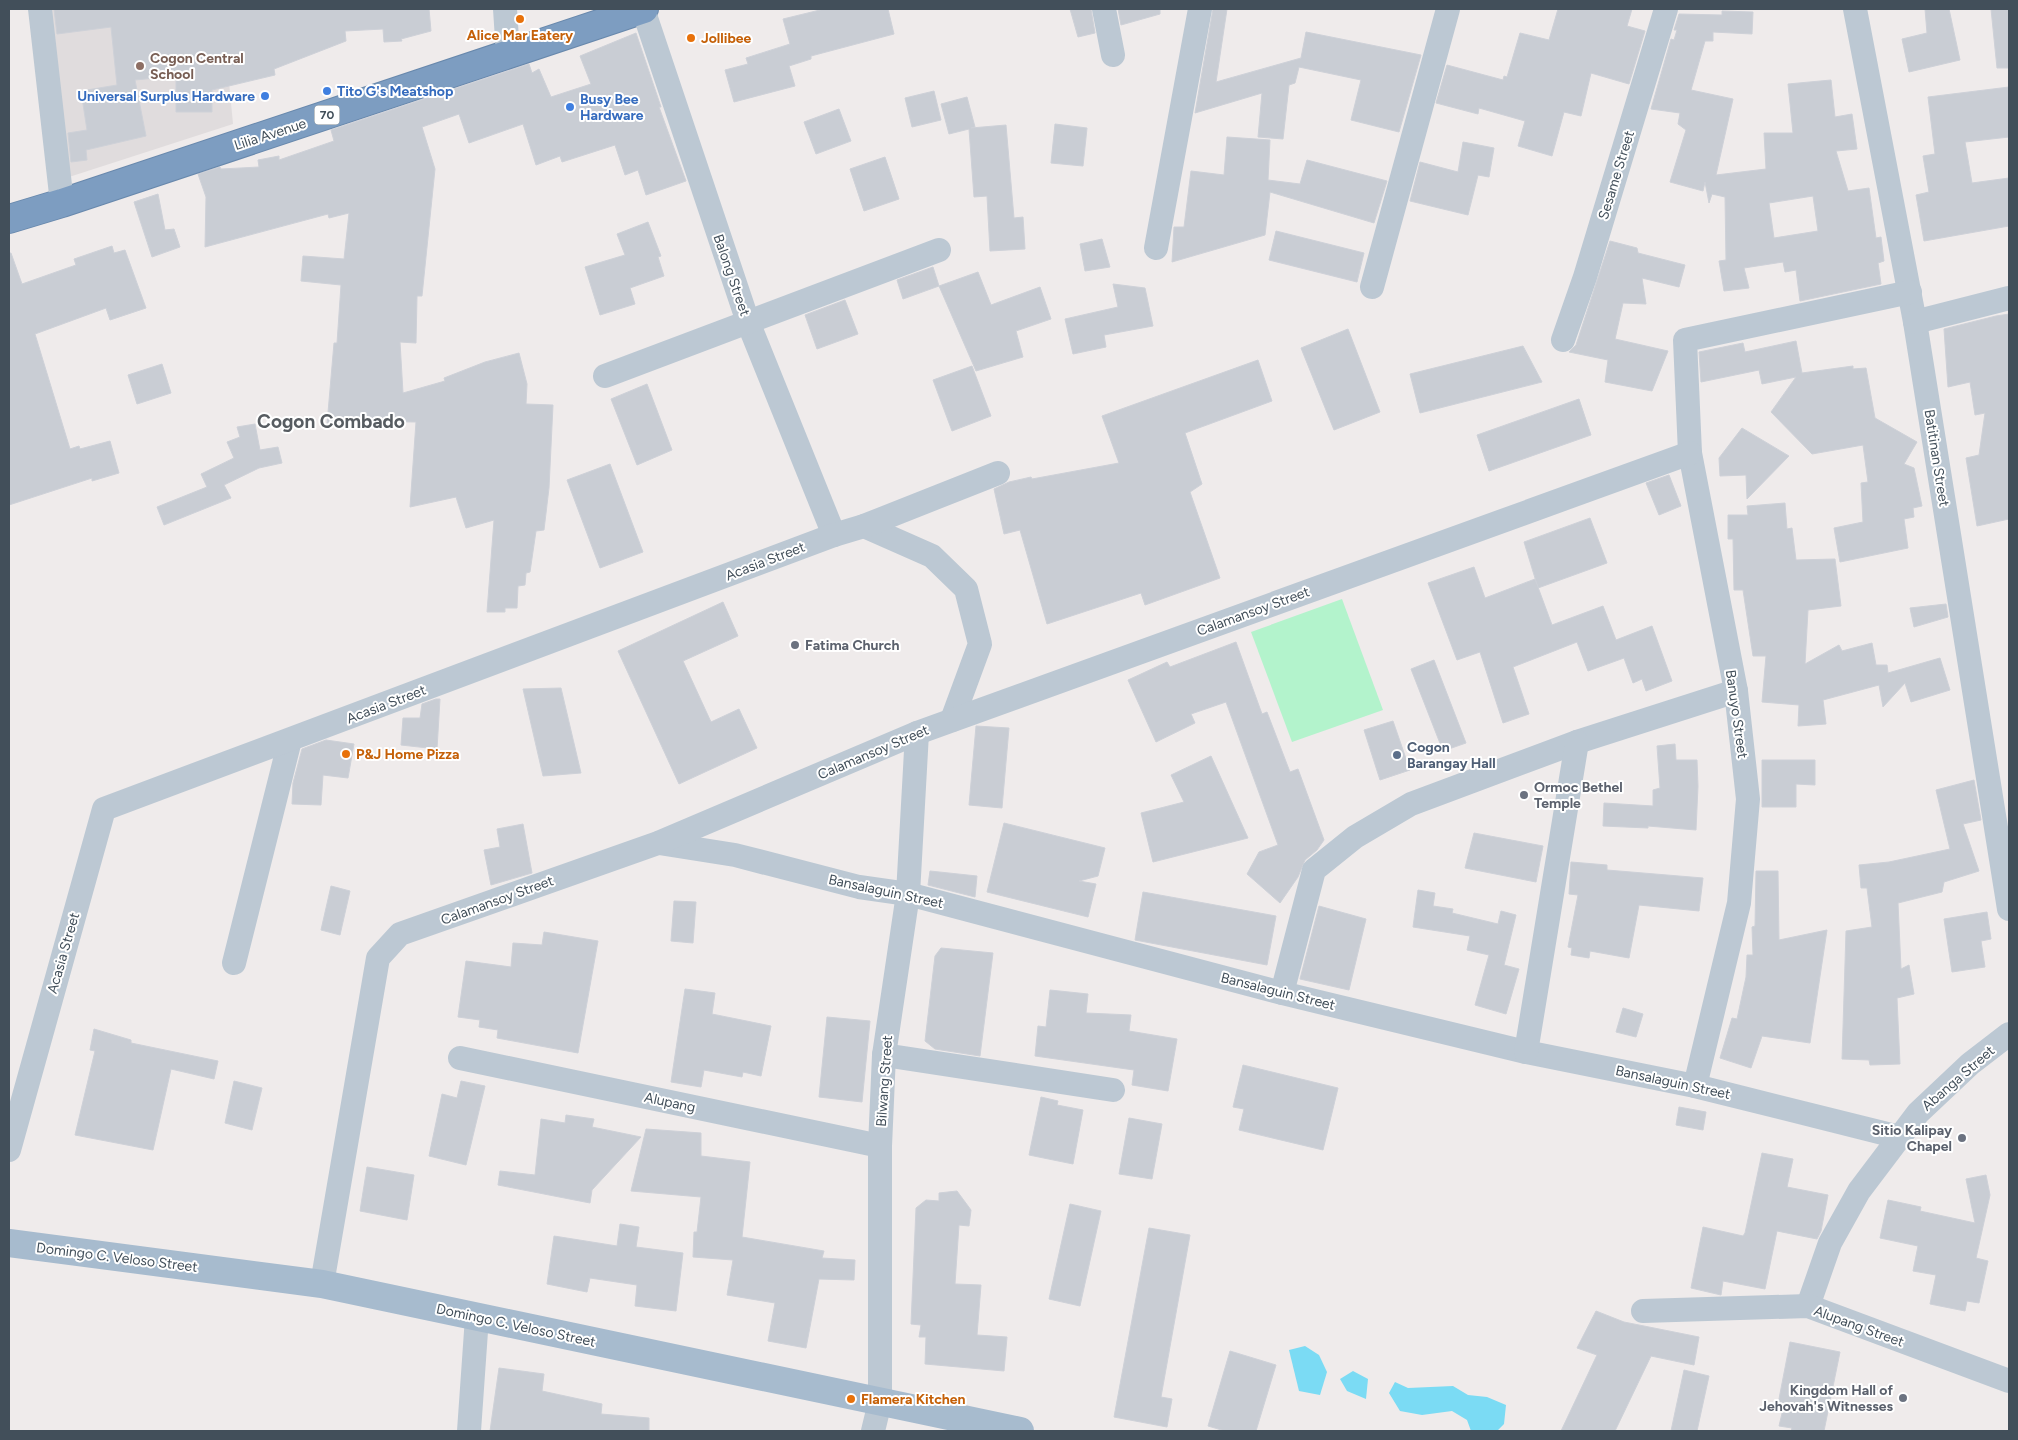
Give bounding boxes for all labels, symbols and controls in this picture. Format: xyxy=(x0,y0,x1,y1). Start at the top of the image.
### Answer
marker: Alice Mar Eatery xyxy=(514,13,526,25)
place label: Alice Mar Eatery xyxy=(467,27,574,44)
place label: Jollibee xyxy=(701,30,752,47)
marker: Jollibee xyxy=(685,32,697,44)
place label: Cogon Central School xyxy=(150,50,244,83)
marker: Cogon Central School xyxy=(134,60,146,72)
place label: Tito G's Meatshop xyxy=(337,83,453,100)
marker: Tito G's Meatshop xyxy=(321,85,333,97)
place label: Universal Surplus Hardware xyxy=(77,88,255,105)
marker: Universal Surplus Hardware xyxy=(259,90,271,102)
place label: Busy Bee Hardware xyxy=(580,91,644,124)
marker: Busy Bee Hardware xyxy=(564,101,576,113)
road number: 70 xyxy=(314,106,340,124)
street label: Lilia Avenue xyxy=(232,115,309,154)
street label: Sesame Street xyxy=(1595,129,1638,222)
street label: Balong Street xyxy=(710,232,753,318)
street label: Batitinan Street xyxy=(1920,408,1953,508)
district label: Cogon Combado xyxy=(257,410,405,433)
street label: Acasia Street xyxy=(723,539,807,584)
street label: Calamansoy Street xyxy=(1194,583,1312,640)
place label: Fatima Church xyxy=(805,637,899,654)
marker: Fatima Church xyxy=(789,639,801,651)
street label: Banuyo Street xyxy=(1722,669,1751,759)
street label: Acasia Street xyxy=(344,682,428,727)
street label: Calamansoy Street xyxy=(815,721,931,783)
place label: Cogon Barangay Hall xyxy=(1407,739,1496,772)
place label: P&J Home Pizza xyxy=(356,746,459,763)
marker: P&J Home Pizza xyxy=(340,748,352,760)
marker: Cogon Barangay Hall xyxy=(1391,749,1403,761)
place label: Ormoc Bethel Temple xyxy=(1534,779,1623,812)
marker: Ormoc Bethel Temple xyxy=(1518,789,1530,801)
street label: Bansalaguin Street xyxy=(827,871,945,912)
street label: Calamansoy Street xyxy=(438,872,556,929)
street label: Acasia Street xyxy=(44,911,83,996)
street label: Bansalaguin Street xyxy=(1219,969,1337,1014)
street label: Bilwang Street xyxy=(873,1035,896,1127)
street label: Abanga Street xyxy=(1919,1042,1998,1115)
street label: Bansalaguin Street xyxy=(1614,1062,1732,1103)
street label: Alupang xyxy=(643,1089,697,1116)
place label: Sitio Kalipay Chapel xyxy=(1872,1122,1953,1155)
marker: Sitio Kalipay Chapel xyxy=(1956,1132,1968,1144)
street label: Domingo C. Veloso Street xyxy=(35,1239,199,1276)
street label: Domingo C. Veloso Street xyxy=(435,1300,597,1351)
street label: Alupang Street xyxy=(1812,1302,1906,1351)
place label: Kingdom Hall of Jehovah's Witnesses xyxy=(1759,1382,1893,1415)
place label: Flamera Kitchen xyxy=(861,1391,966,1408)
marker: Kingdom Hall of Jehovah's Witnesses xyxy=(1897,1392,1909,1404)
marker: Flamera Kitchen xyxy=(845,1393,857,1405)

